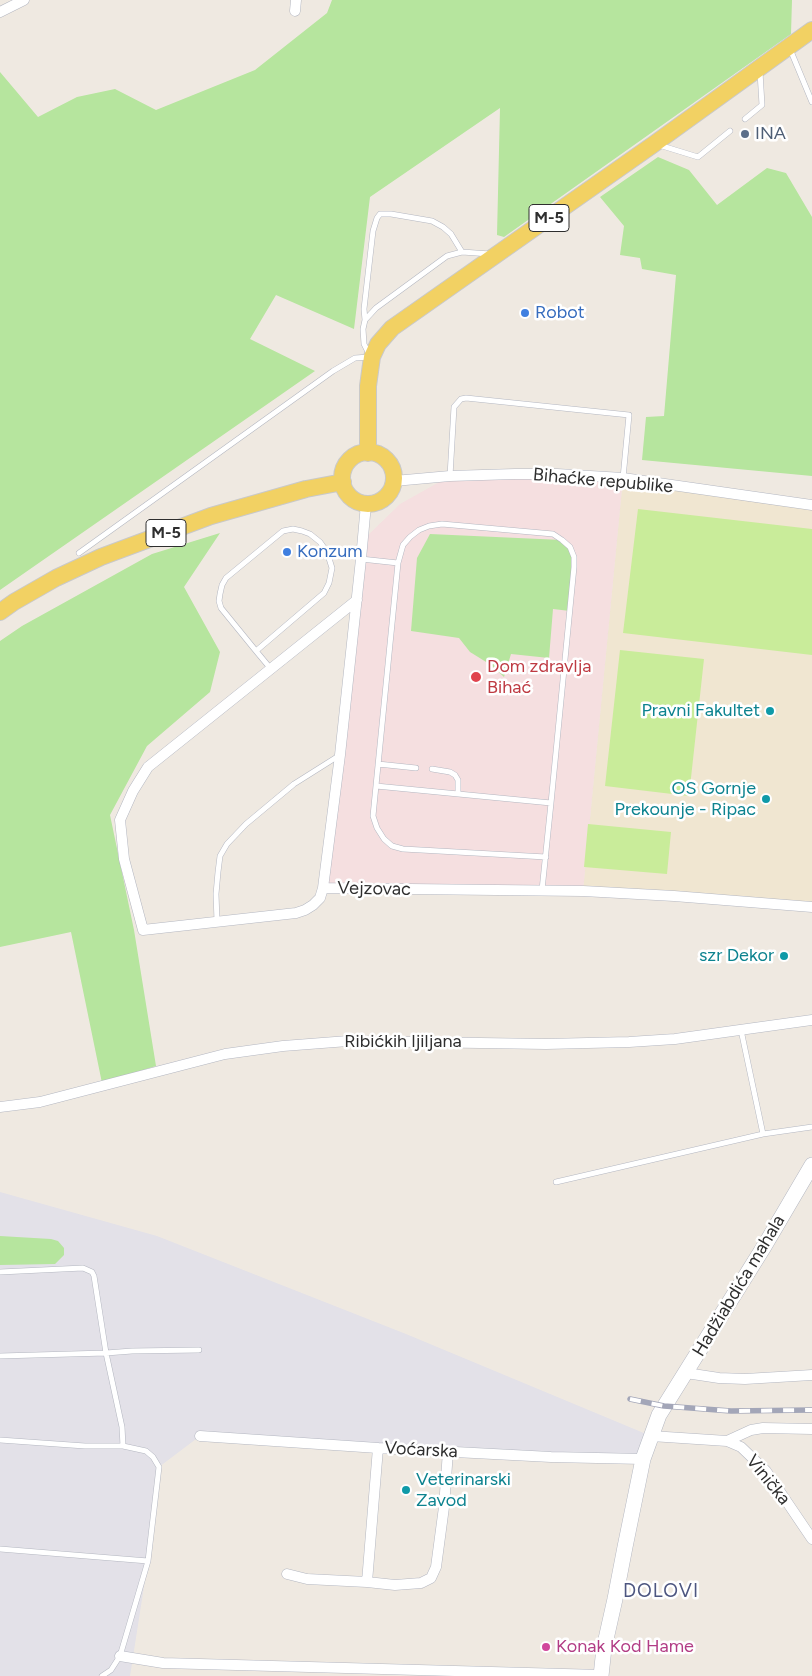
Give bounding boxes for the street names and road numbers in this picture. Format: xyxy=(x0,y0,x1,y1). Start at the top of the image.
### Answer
road number: M-5 xyxy=(529,204,569,232)
street label: Bihaćke republike xyxy=(532,464,674,498)
road number: M-5 xyxy=(146,520,186,546)
street label: Vejzovac xyxy=(337,878,411,900)
street label: Ribićkih ljiljana xyxy=(344,1031,462,1053)
street label: Hadžiabdića mahala xyxy=(688,1211,790,1361)
street label: Voćarska xyxy=(384,1437,458,1463)
street label: Vinička xyxy=(741,1451,795,1509)

